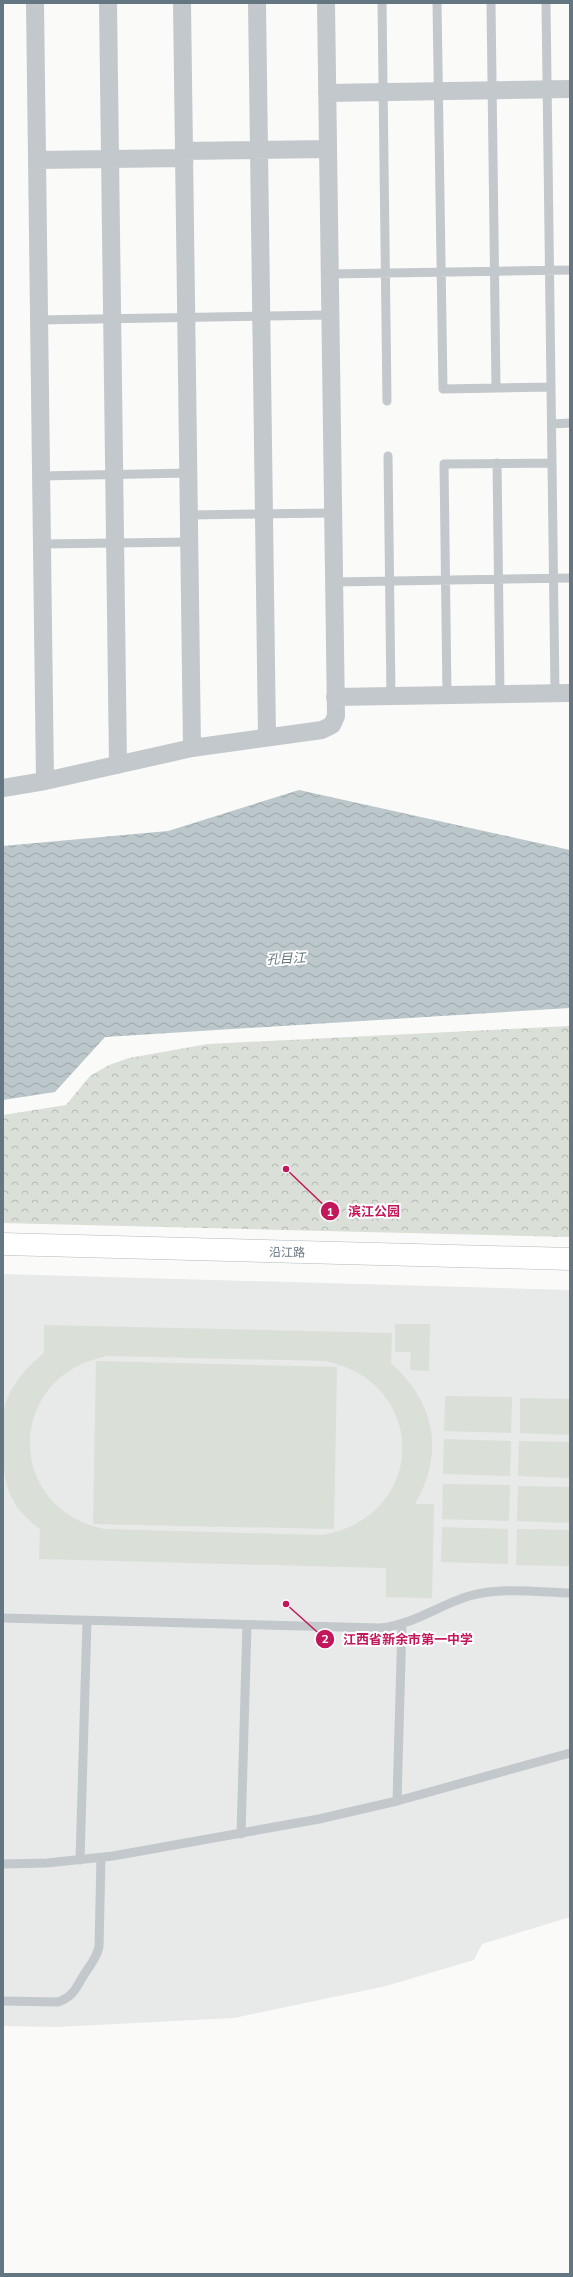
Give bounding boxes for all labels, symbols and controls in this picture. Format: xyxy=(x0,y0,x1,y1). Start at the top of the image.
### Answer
water label: 孔目江 xyxy=(266,949,308,967)
callout: 滨江公园 xyxy=(320,1199,408,1224)
text: 滨江公园 xyxy=(348,1203,400,1219)
text: 1 xyxy=(326,1204,334,1219)
street label: 沿江路 xyxy=(269,1244,305,1260)
callout: 江西省新余市第一中学 xyxy=(315,1626,481,1651)
text: 2 xyxy=(321,1631,329,1646)
text: 江西省新余市第一中学 xyxy=(343,1631,473,1647)

